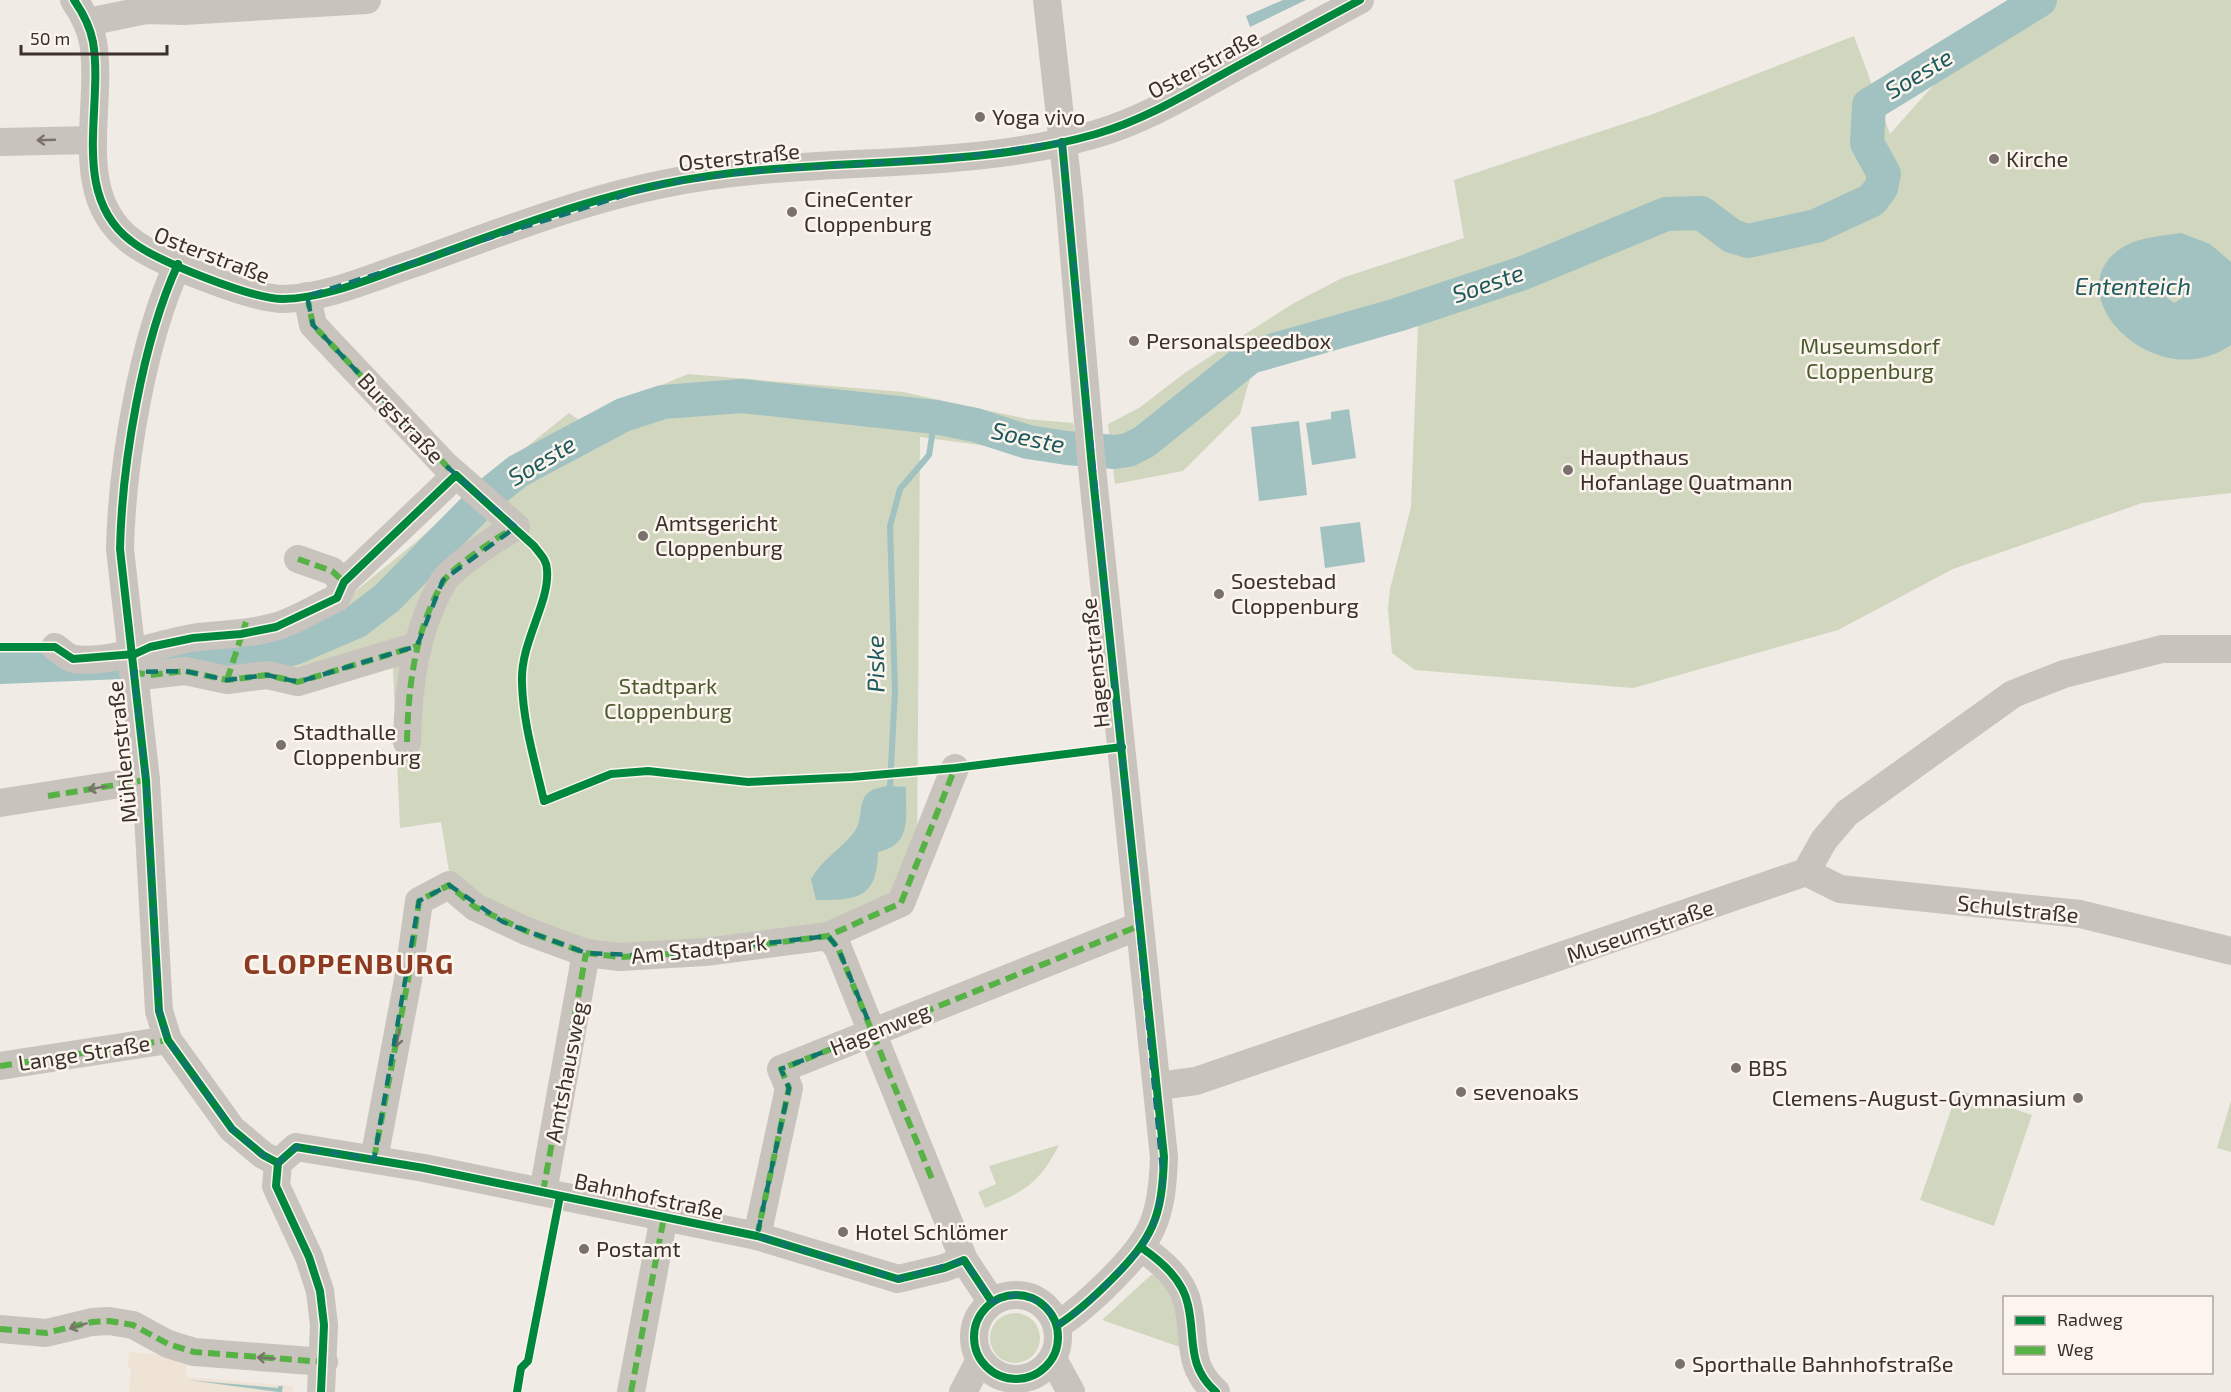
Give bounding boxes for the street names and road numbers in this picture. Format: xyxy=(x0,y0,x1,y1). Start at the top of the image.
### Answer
street label: Osterstraße xyxy=(1143,23,1263,103)
street label: Osterstraße xyxy=(677,137,801,175)
street label: Osterstraße xyxy=(151,220,274,288)
street label: Burgstraße xyxy=(353,367,450,468)
street label: Hagenstraße xyxy=(1074,597,1114,729)
street label: Mühlenstraße xyxy=(101,680,141,825)
street label: Schulstraße xyxy=(1956,889,2080,927)
street label: Museumstraße xyxy=(1563,893,1717,967)
street label: Am Stadtpark xyxy=(630,928,768,968)
street label: Hagenweg xyxy=(826,996,934,1060)
street label: Amtshausweg xyxy=(539,999,591,1145)
street label: Lange Straße xyxy=(16,1029,152,1075)
street label: Bahnhofstraße xyxy=(572,1167,726,1224)

